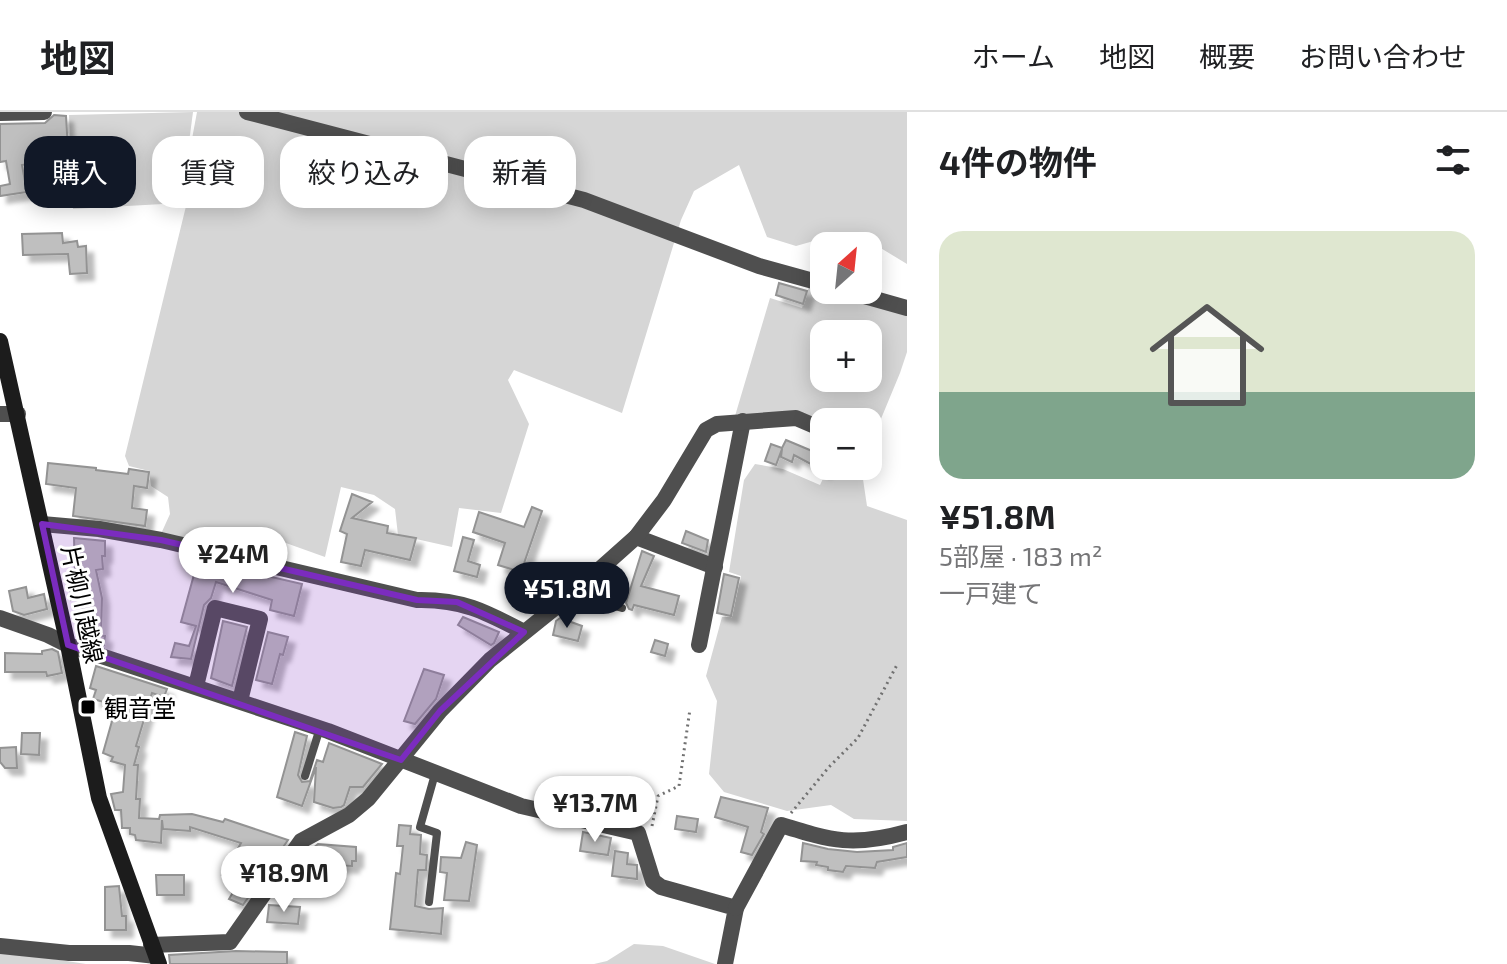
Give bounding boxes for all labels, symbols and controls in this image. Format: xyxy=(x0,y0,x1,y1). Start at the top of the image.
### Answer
text: 地図 xyxy=(40,34,116,80)
text: ホーム xyxy=(972,39,1055,73)
text: 地図 xyxy=(1099,39,1155,73)
text: 概要 xyxy=(1199,39,1255,73)
text: お問い合わせ xyxy=(1299,39,1467,73)
chip: 購入 xyxy=(24,136,136,208)
chip: 賃貸 xyxy=(152,136,264,208)
chip: 絞り込み xyxy=(280,136,448,208)
chip: 新着 xyxy=(464,136,576,208)
icon: filters xyxy=(1431,138,1475,182)
text: 4件の物件 xyxy=(939,141,1097,182)
north arrow xyxy=(810,232,882,304)
map controls xyxy=(810,232,882,480)
icon: home xyxy=(1135,283,1279,427)
button: + xyxy=(810,320,882,392)
button: − xyxy=(810,408,882,480)
text: ¥51.8M xyxy=(939,495,1056,536)
pin: ¥24M xyxy=(186,527,280,595)
text: ¥24M xyxy=(197,537,269,568)
text: 5部屋 · 183 m² xyxy=(939,540,1103,571)
street label: 片柳川越線 xyxy=(56,542,110,666)
pin: ¥51.8M xyxy=(502,562,632,630)
text: ¥51.8M xyxy=(522,572,612,603)
text: 一戸建て xyxy=(939,577,1043,608)
place label: 観音堂 xyxy=(104,693,176,722)
marker: 観音堂 xyxy=(79,698,97,716)
pin: ¥13.7M xyxy=(530,776,660,844)
text: ¥13.7M xyxy=(552,786,638,817)
pin: ¥18.9M xyxy=(219,846,349,914)
text: ¥18.9M xyxy=(239,856,329,887)

